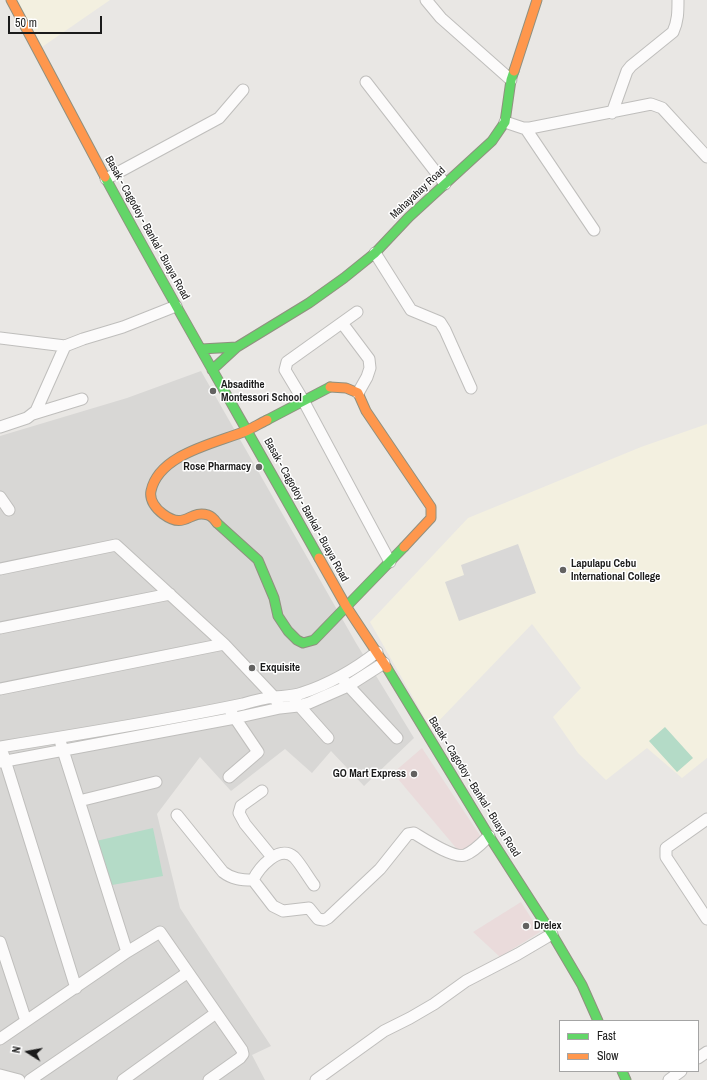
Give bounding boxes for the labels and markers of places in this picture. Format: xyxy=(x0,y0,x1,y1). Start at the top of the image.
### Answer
place label: Absadithe Montessori School xyxy=(221,378,302,404)
marker: Absadithe Montessori School xyxy=(208,386,218,396)
place label: Rose Pharmacy xyxy=(183,460,251,474)
marker: Rose Pharmacy xyxy=(254,462,264,472)
place label: Lapulapu Cebu International College xyxy=(571,557,660,583)
marker: Lapulapu Cebu International College xyxy=(558,565,568,575)
place label: Exquisite xyxy=(260,661,300,675)
marker: Exquisite xyxy=(247,663,257,673)
place label: GO Mart Express xyxy=(333,767,406,781)
marker: GO Mart Express xyxy=(409,769,419,779)
place label: Drelex xyxy=(534,919,562,933)
marker: Drelex xyxy=(521,921,531,931)

